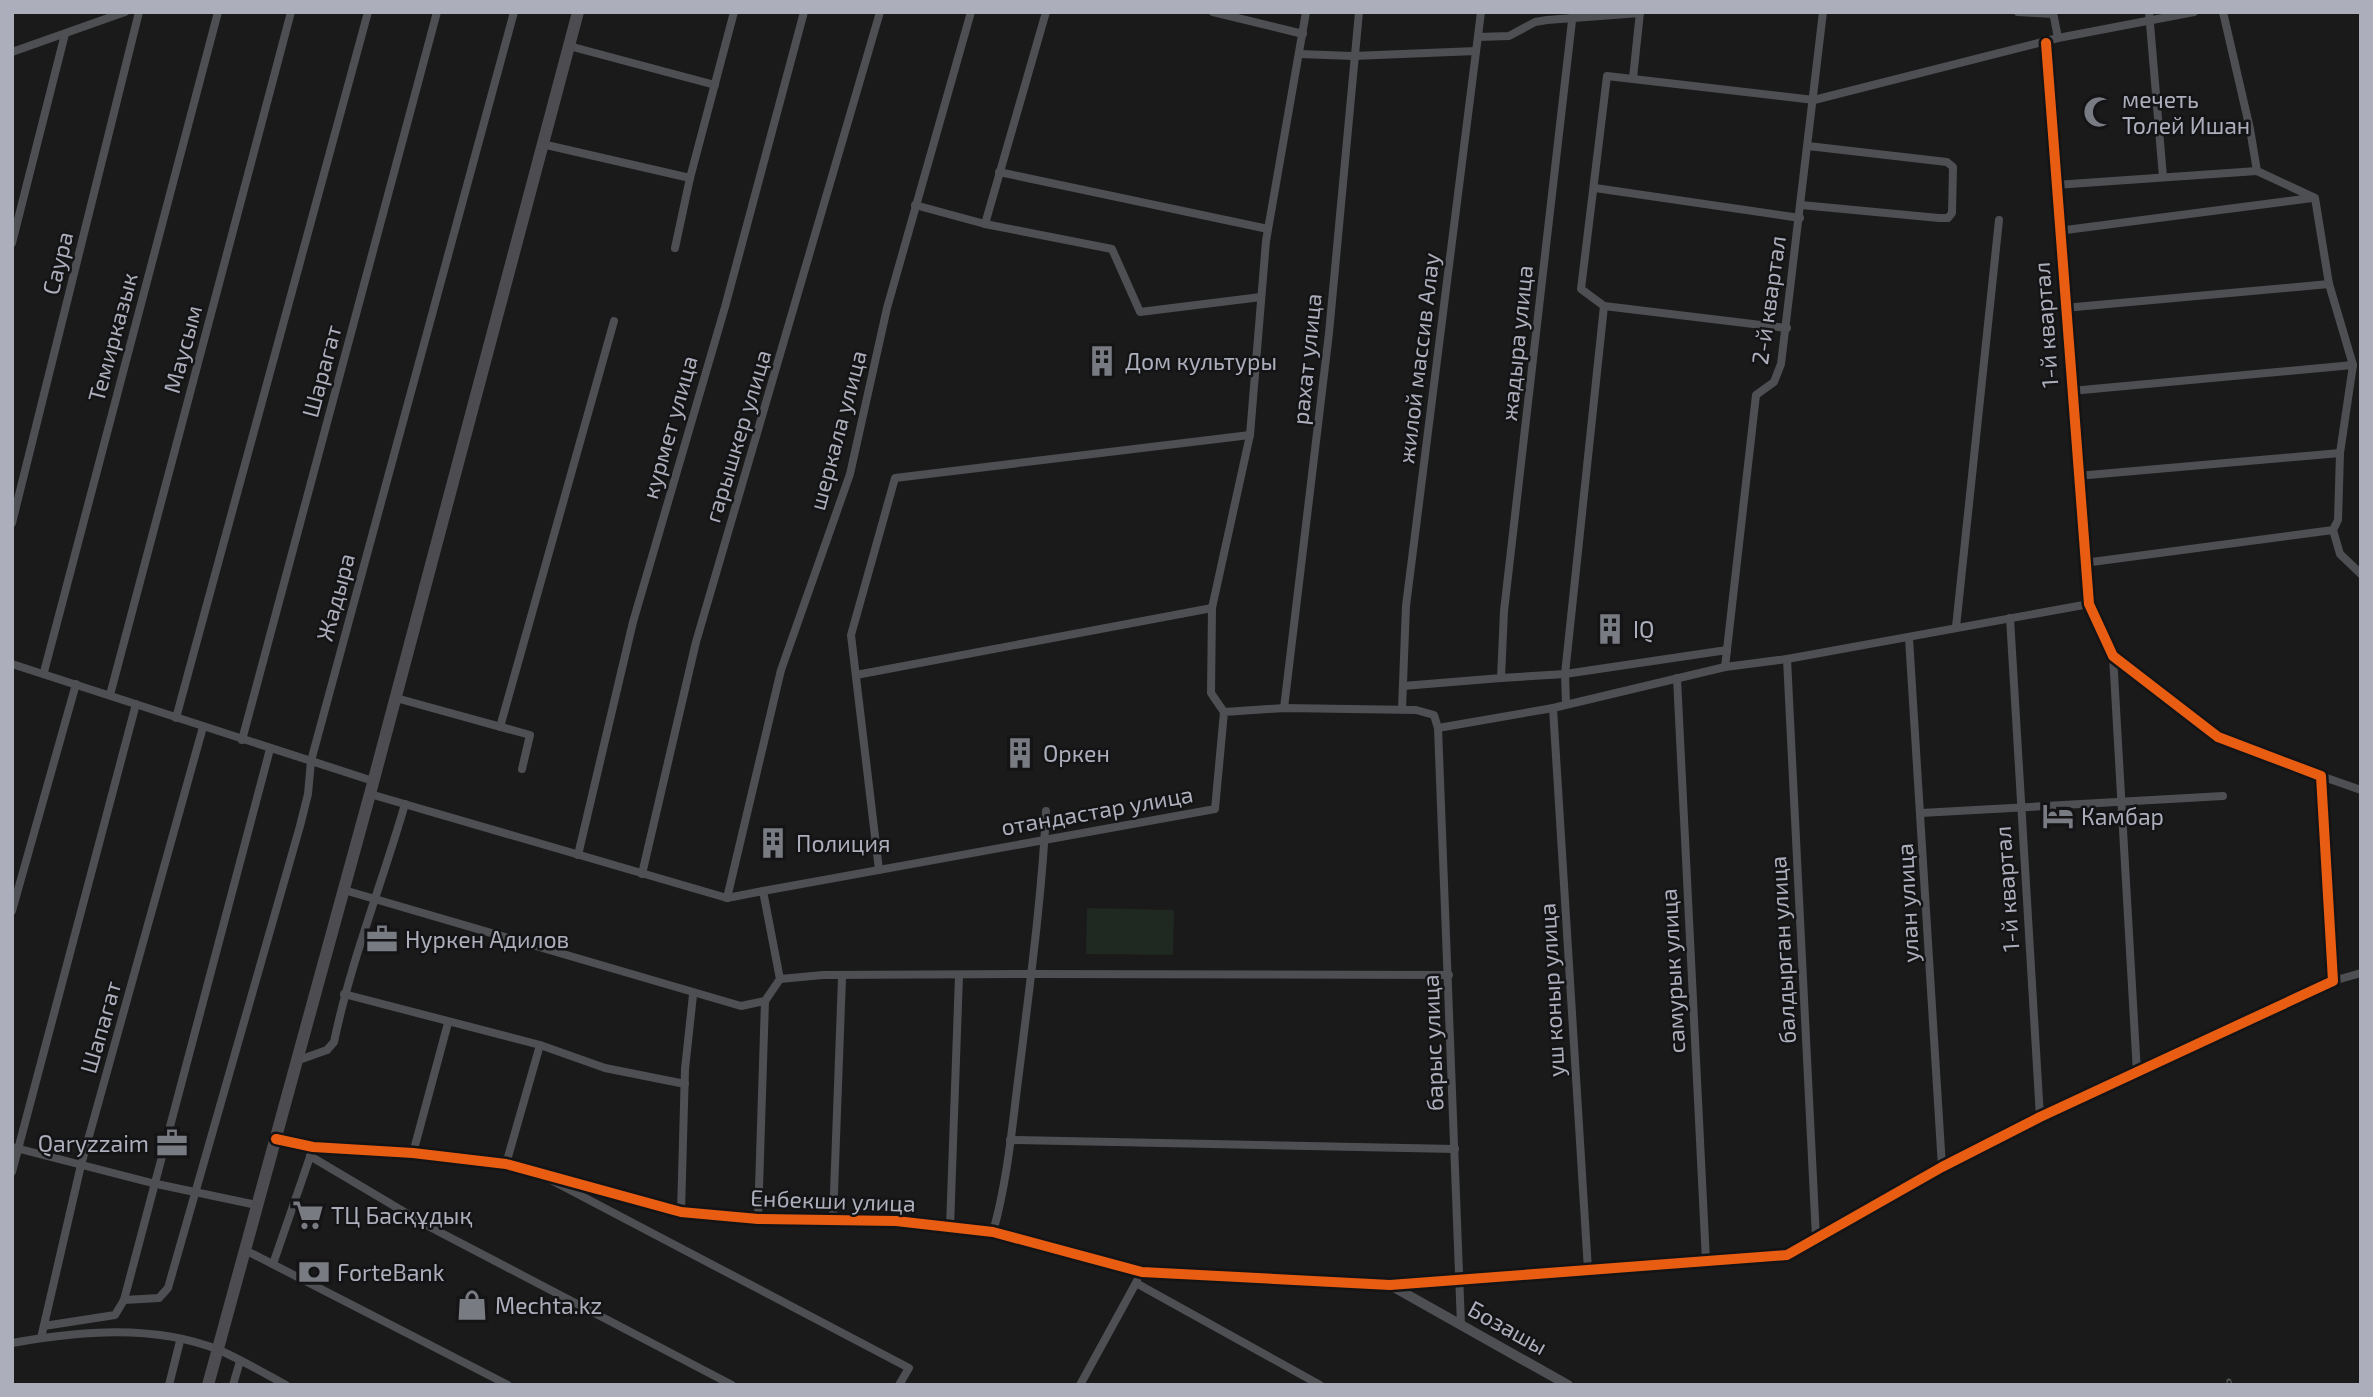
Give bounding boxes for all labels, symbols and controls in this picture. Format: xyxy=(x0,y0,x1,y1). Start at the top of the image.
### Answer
place label: мечеть Толей Ишан xyxy=(2122,85,2250,139)
mosque icon: мечеть Толей Ишан xyxy=(2082,95,2116,129)
street label: Саура xyxy=(36,228,79,298)
street label: 2-й квартал xyxy=(1745,234,1791,366)
street label: жилой массив Алау xyxy=(1391,251,1446,465)
street label: 1-й квартал xyxy=(2027,261,2063,389)
street label: жадыра улица xyxy=(1494,264,1539,422)
street label: Темирказык xyxy=(81,269,143,405)
street label: рахат улица xyxy=(1285,292,1328,426)
street label: Маусым xyxy=(157,302,208,396)
street label: Шарагат xyxy=(295,322,347,420)
building icon: Дом культуры xyxy=(1085,344,1119,378)
street label: гарышкер улица xyxy=(697,346,778,526)
street label: шеркала улица xyxy=(802,347,873,513)
place label: Дом культуры xyxy=(1125,347,1277,376)
street label: курмет улица xyxy=(635,352,704,502)
street label: Жадыра xyxy=(310,550,360,644)
building icon: IQ xyxy=(1593,612,1627,646)
place label: IQ xyxy=(1633,615,1654,643)
building icon: Оркен xyxy=(1003,736,1037,770)
place label: Оркен xyxy=(1043,739,1110,767)
street label: отандастар улица xyxy=(999,779,1195,842)
hotel icon: Камбар xyxy=(2041,799,2075,833)
place label: Камбар xyxy=(2081,802,2164,830)
street label: 1-й квартал xyxy=(1988,825,2024,953)
building icon: Полиция xyxy=(756,826,790,860)
place label: Полиция xyxy=(796,829,890,857)
street label: улан улица xyxy=(1890,842,1925,964)
street label: балдырган улица xyxy=(1763,855,1802,1045)
street label: самурык улица xyxy=(1654,888,1691,1054)
street label: уш коныр улица xyxy=(1532,902,1571,1078)
office icon: Нуркен Адилов xyxy=(365,922,399,956)
place label: Нуркен Адилов xyxy=(405,925,569,954)
street label: барыс улица xyxy=(1416,974,1449,1112)
street label: Шапагат xyxy=(74,978,126,1076)
office icon: Qaryzzaim xyxy=(155,1126,189,1160)
place label: Qaryzzaim xyxy=(38,1129,149,1157)
street label: Енбекши улица xyxy=(750,1183,916,1218)
supermarket icon: ТЦ Басқұдық xyxy=(291,1198,325,1232)
place label: ТЦ Басқұдық xyxy=(331,1201,472,1229)
bank icon: ForteBank xyxy=(297,1255,331,1289)
place label: ForteBank xyxy=(337,1258,445,1286)
shop icon: Mechta.kz xyxy=(455,1288,489,1322)
place label: Mechta.kz xyxy=(495,1291,602,1319)
street label: Бозашы xyxy=(1464,1294,1552,1360)

